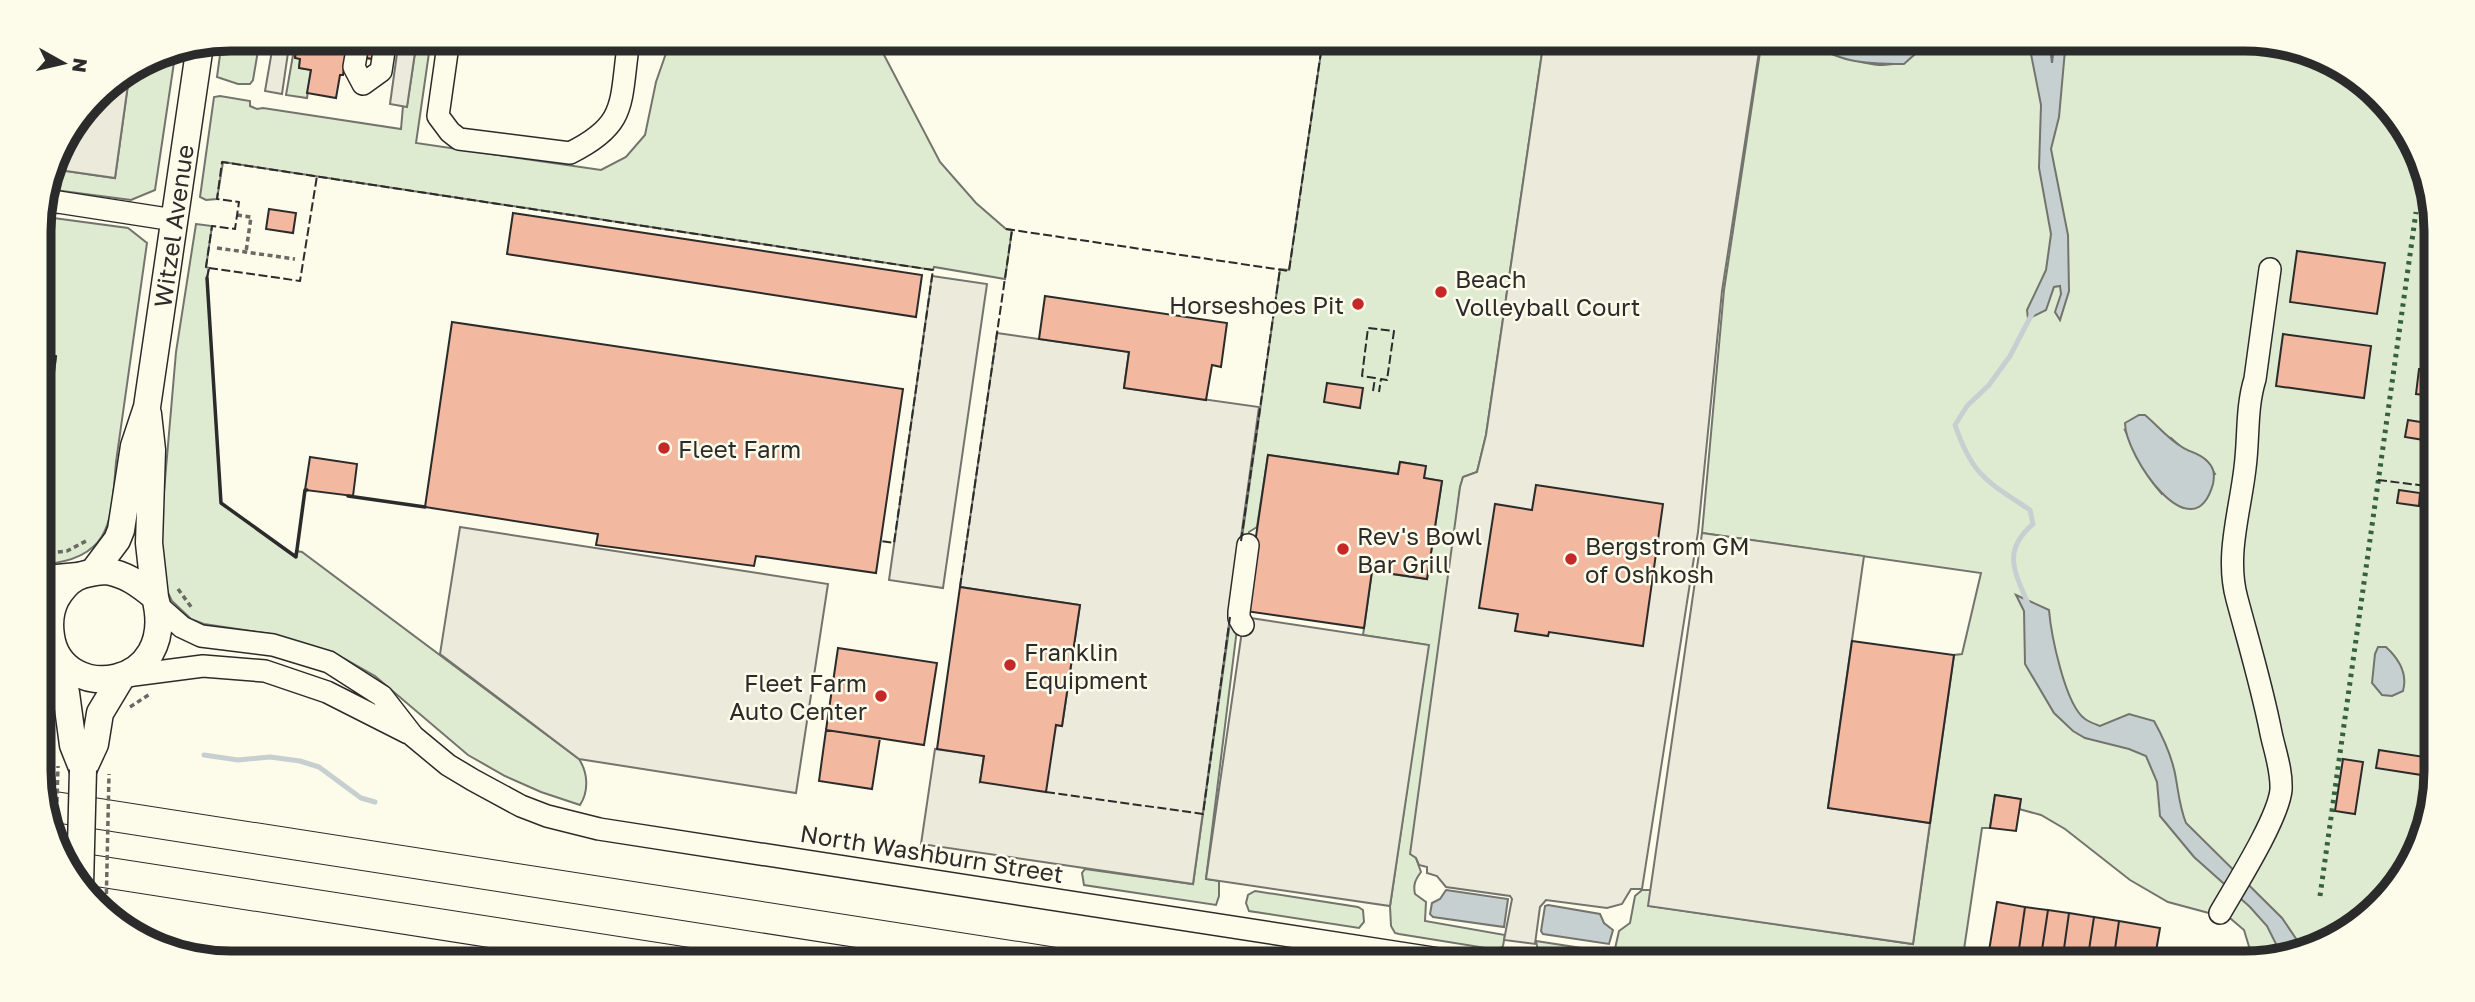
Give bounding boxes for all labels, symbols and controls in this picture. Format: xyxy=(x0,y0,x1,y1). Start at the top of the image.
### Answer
north arrow xyxy=(28,28,98,98)
text: N xyxy=(68,57,93,74)
street label: Witzel Avenue xyxy=(147,143,199,309)
place label: Beach Volleyball Court xyxy=(1455,264,1640,321)
marker: Beach Volleyball Court xyxy=(1433,284,1449,300)
place label: Horseshoes Pit xyxy=(1169,290,1344,319)
marker: Horseshoes Pit xyxy=(1350,296,1366,312)
place label: Fleet Farm xyxy=(678,434,801,463)
marker: Fleet Farm xyxy=(656,440,672,456)
place label: Rev's Bowl Bar Grill xyxy=(1357,521,1482,578)
place label: Bergstrom GM of Oshkosh xyxy=(1585,531,1750,588)
marker: Rev's Bowl Bar Grill xyxy=(1335,541,1351,557)
marker: Bergstrom GM of Oshkosh xyxy=(1563,551,1579,567)
place label: Franklin Equipment xyxy=(1024,637,1148,694)
marker: Franklin Equipment xyxy=(1002,657,1018,673)
place label: Fleet Farm Auto Center xyxy=(729,668,867,725)
marker: Fleet Farm Auto Center xyxy=(873,688,889,704)
street label: North Washburn Street xyxy=(798,818,1066,888)

